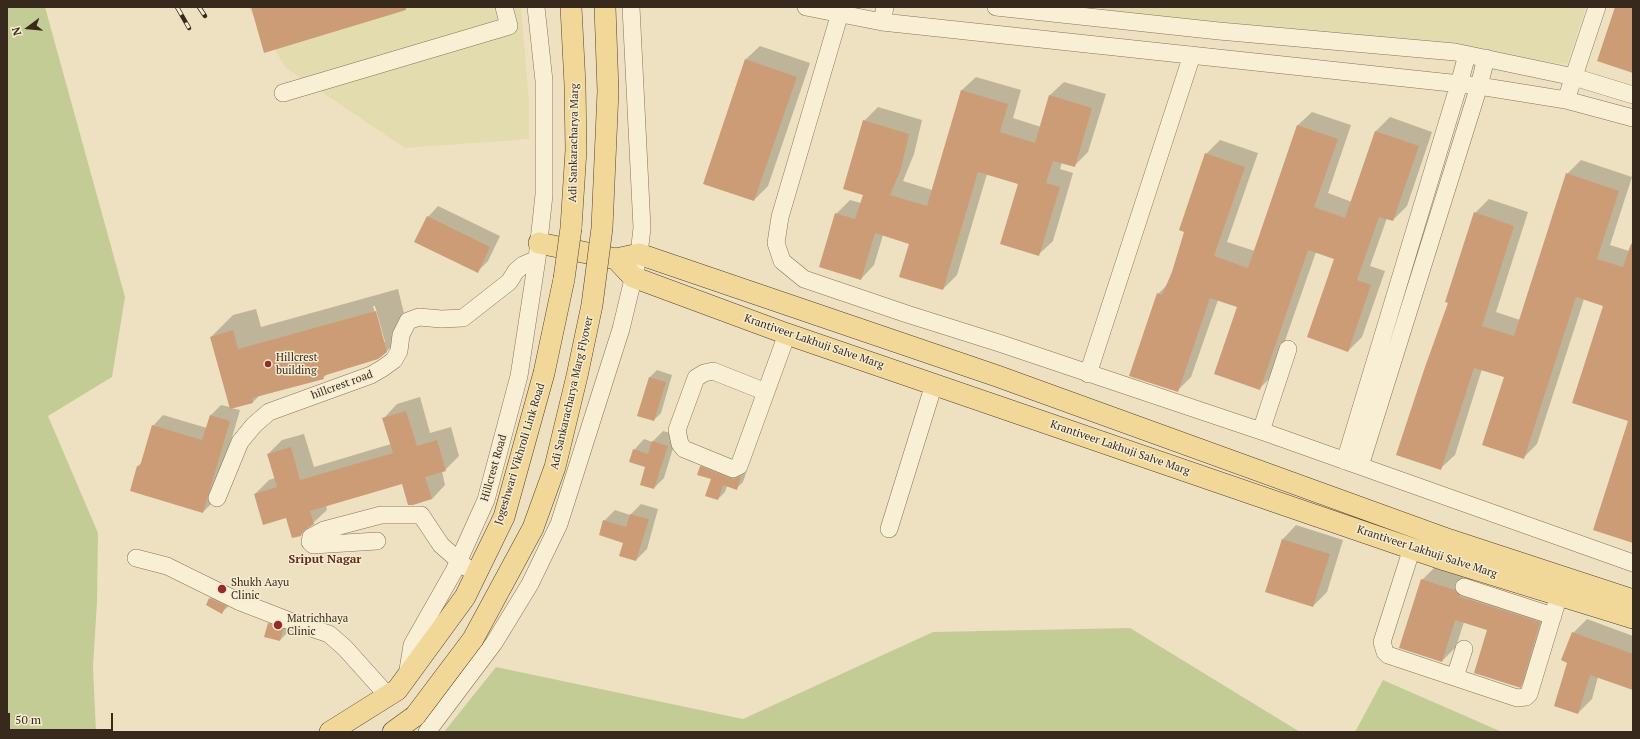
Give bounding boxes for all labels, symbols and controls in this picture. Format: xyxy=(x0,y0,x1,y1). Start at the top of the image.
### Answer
north arrow xyxy=(8,8,48,48)
text: N xyxy=(9,25,24,37)
street label: Adi Sankaracharya Marg xyxy=(566,83,582,203)
street label: Krantiveer Lakhuji Salve Marg xyxy=(742,312,886,372)
street label: Adi Sankaracharya Marg Flyover xyxy=(548,315,596,471)
place label: Hillcrest building xyxy=(276,351,318,377)
marker: Hillcrest building xyxy=(263,359,273,369)
street label: hillcrest road xyxy=(309,368,375,402)
street label: Jogeshwari Vikhroli Link Road xyxy=(492,382,548,526)
street label: Krantiveer Lakhuji Salve Marg xyxy=(1048,418,1192,478)
street label: Hillcrest Road xyxy=(478,433,510,503)
street label: Krantiveer Lakhuji Salve Marg xyxy=(1355,523,1499,581)
district label: Sriput Nagar xyxy=(288,553,362,567)
place label: Shukh Aayu Clinic xyxy=(231,576,289,602)
marker: Shukh Aayu Clinic xyxy=(216,583,228,595)
place label: Matrichhaya Clinic xyxy=(287,612,348,638)
marker: Matrichhaya Clinic xyxy=(272,619,284,631)
scale bar xyxy=(10,705,115,731)
text: 50 m xyxy=(15,712,41,727)

